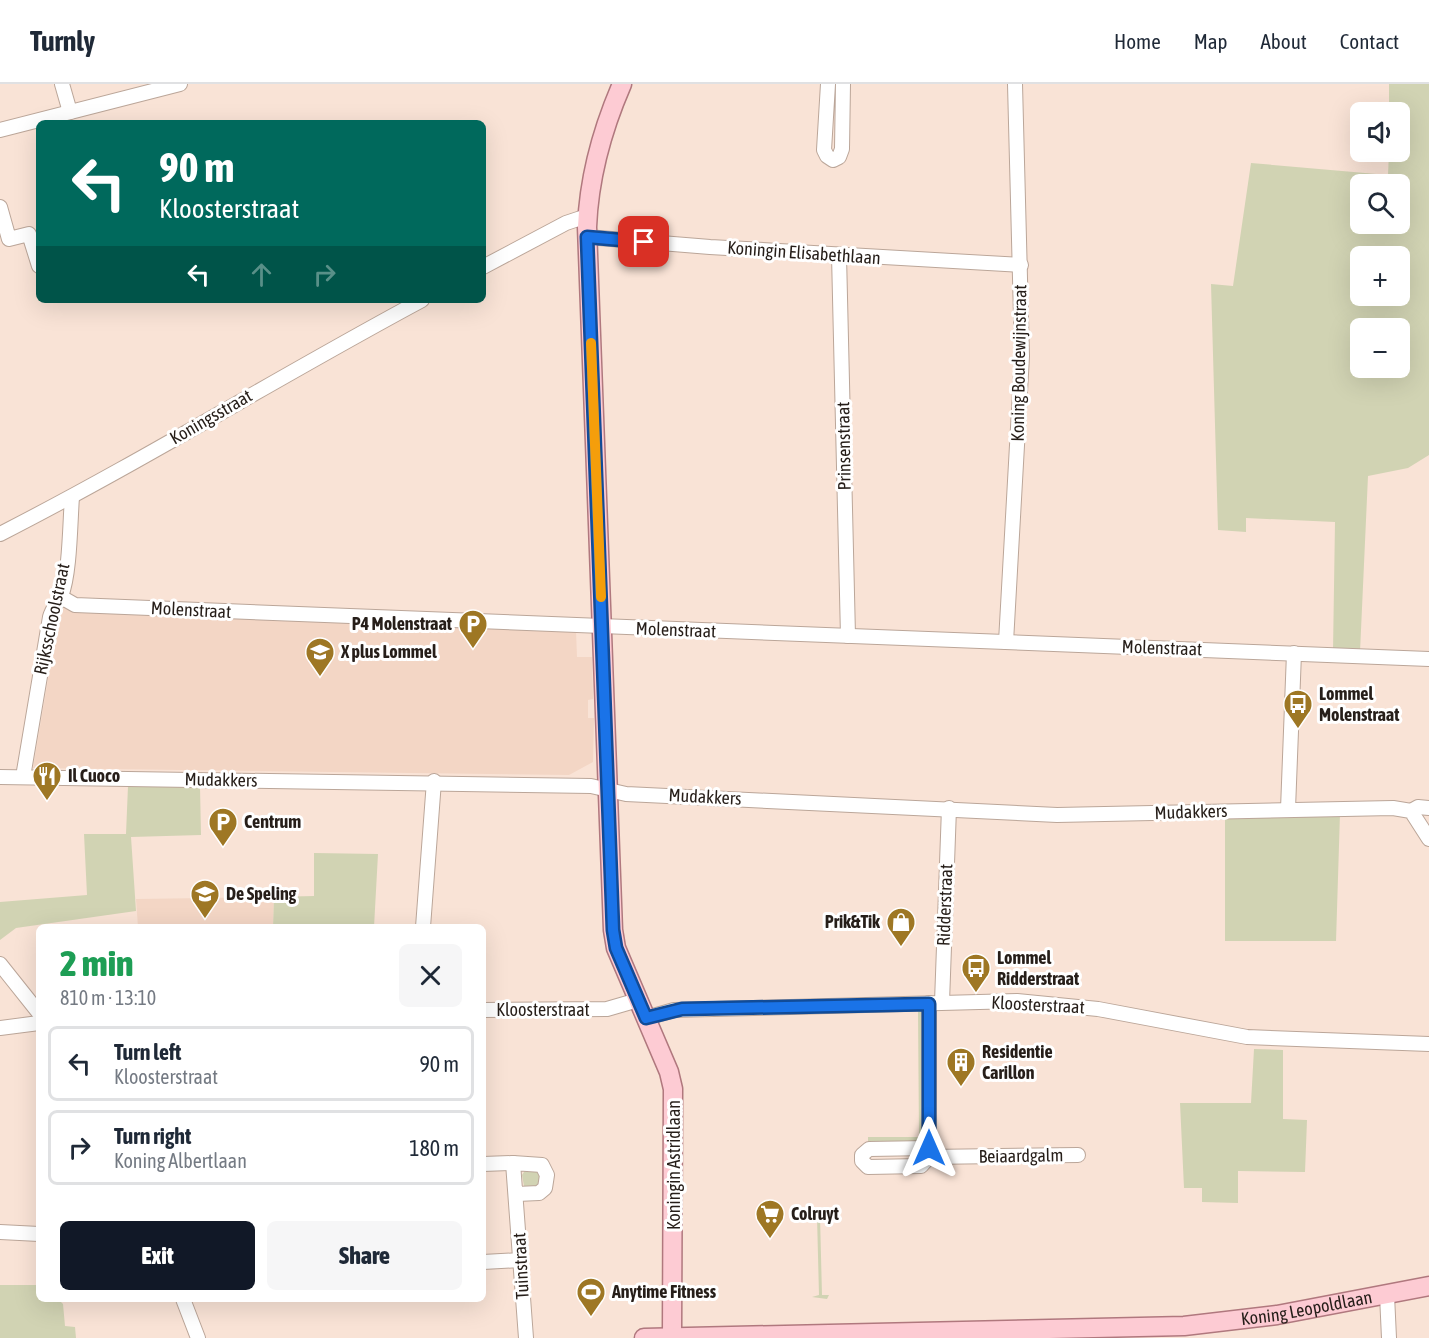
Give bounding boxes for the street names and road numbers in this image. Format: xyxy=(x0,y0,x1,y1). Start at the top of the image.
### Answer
street label: Koningin Elisabethlaan xyxy=(727,237,881,268)
street label: Koning Boudewijnstraat xyxy=(1007,284,1030,442)
street label: Koningsstraat xyxy=(166,385,255,448)
street label: Prinsenstraat xyxy=(832,401,855,491)
street label: Rijksschoolstraat xyxy=(29,561,74,677)
street label: Molenstraat xyxy=(150,597,232,622)
street label: Molenstraat xyxy=(635,618,717,641)
street label: Molenstraat xyxy=(1121,636,1203,659)
street label: Mudakkers xyxy=(184,768,258,791)
street label: Mudakkers xyxy=(668,784,742,809)
street label: Mudakkers xyxy=(1154,800,1228,823)
street label: Ridderstraat xyxy=(933,864,956,946)
street label: Kloosterstraat xyxy=(991,992,1085,1017)
street label: Kloosterstraat xyxy=(496,999,590,1020)
street label: Koningin Astridlaan xyxy=(663,1100,684,1230)
street label: Beiaardgalm xyxy=(978,1144,1064,1167)
street label: Tuinstraat xyxy=(508,1232,533,1300)
street label: Koning Leopoldlaan xyxy=(1240,1286,1374,1329)

